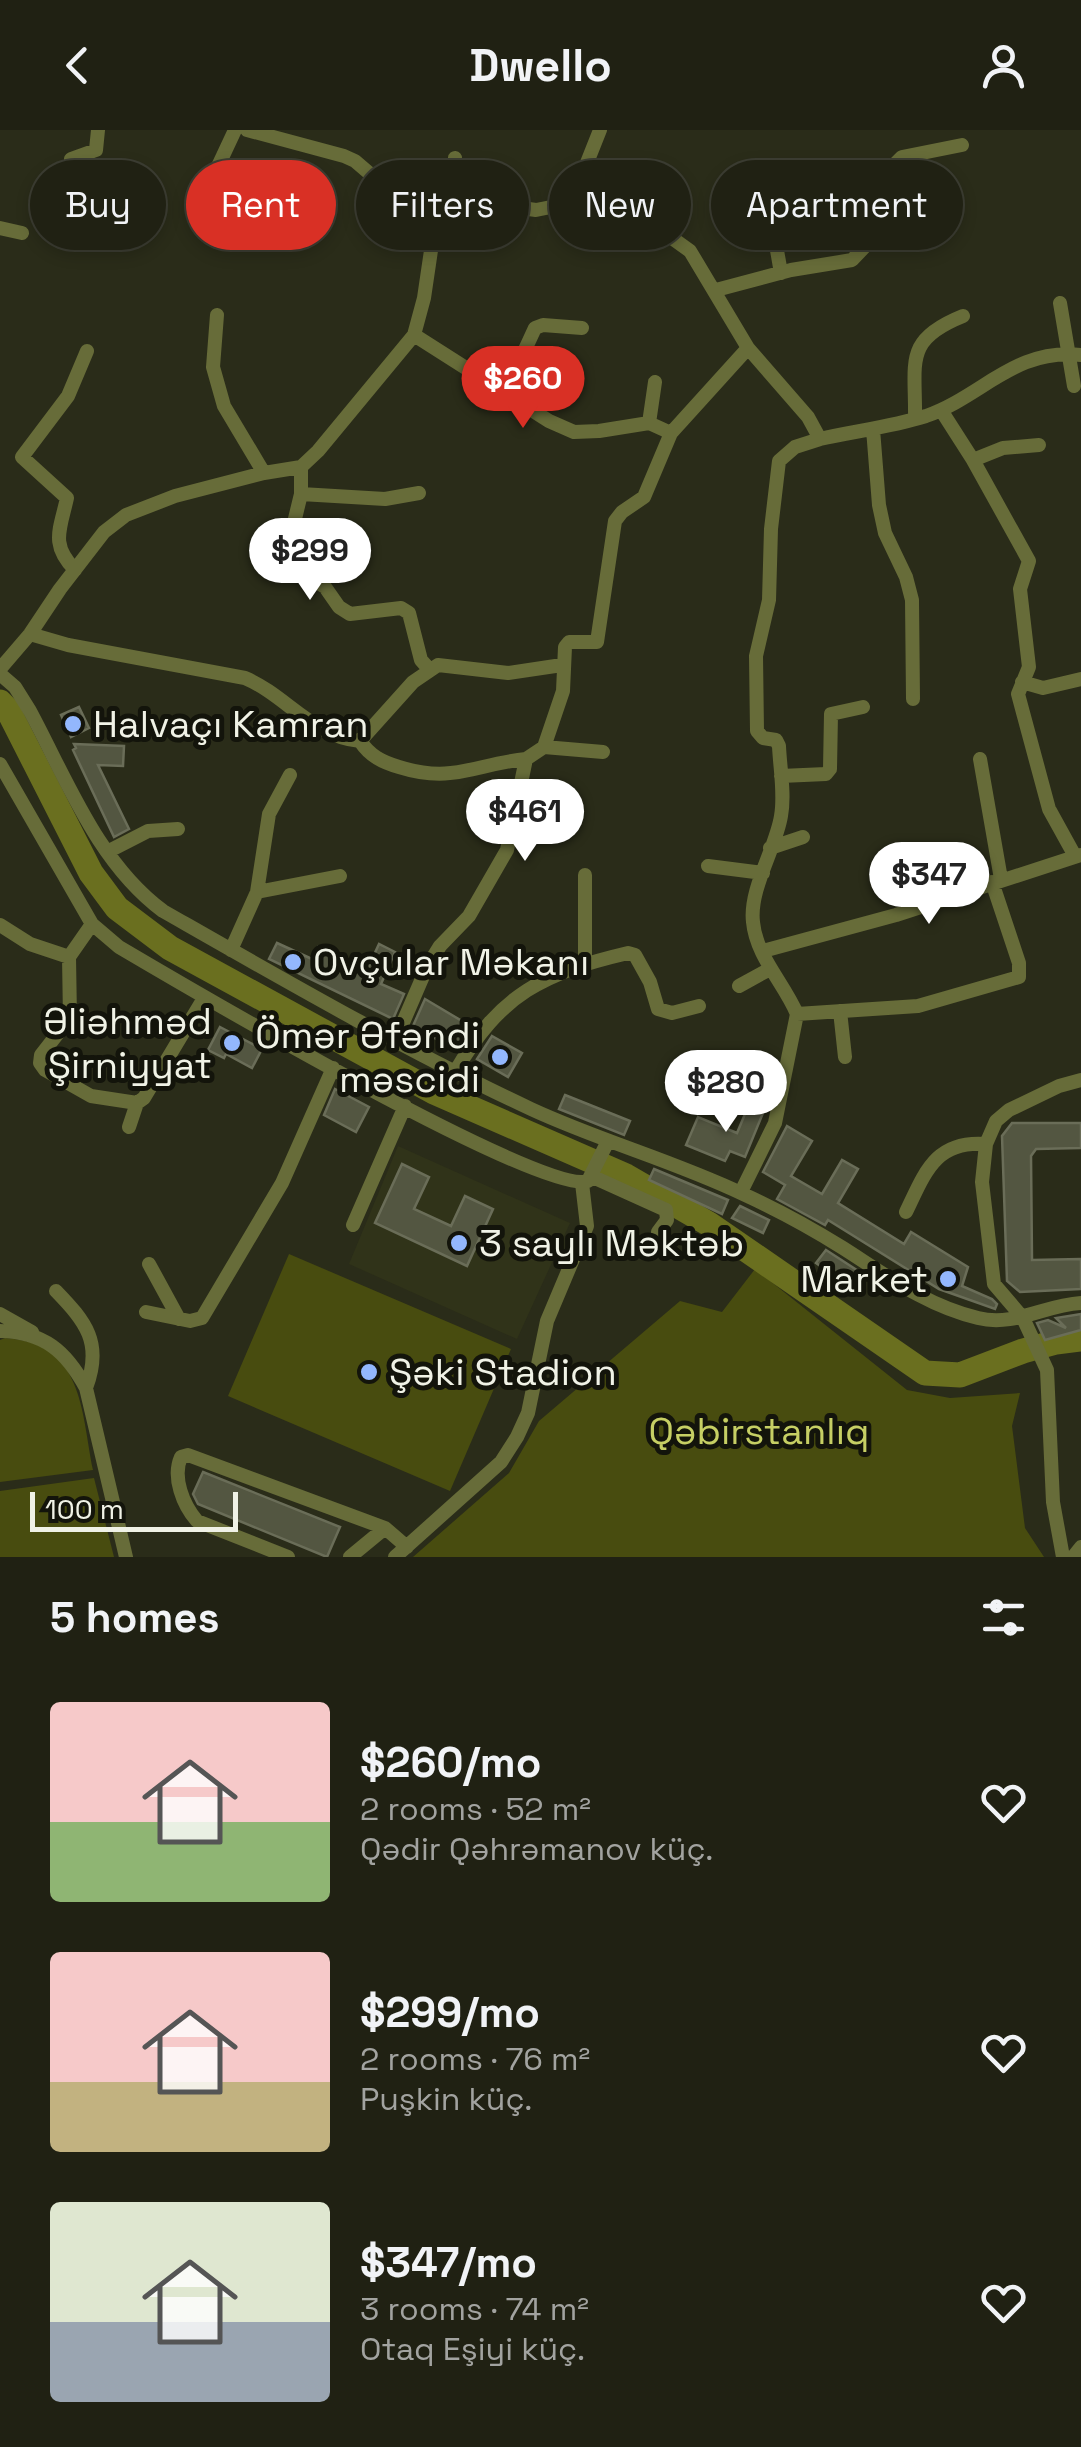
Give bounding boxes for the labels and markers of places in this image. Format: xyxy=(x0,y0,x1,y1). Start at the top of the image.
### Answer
pin: $260 xyxy=(464,346,582,431)
pin: $299 xyxy=(251,518,369,603)
place label: Halvaçı Kamran xyxy=(93,700,369,748)
marker: Halvaçı Kamran xyxy=(62,713,84,735)
pin: $461 xyxy=(466,779,584,864)
pin: $347 xyxy=(870,842,988,927)
place label: Ovçular Məkanı xyxy=(313,938,589,986)
marker: Ovçular Məkanı xyxy=(282,951,304,973)
place label: Əliəhməd Şirniyyat xyxy=(43,997,212,1089)
place label: Ömər Əfəndi məscidi xyxy=(255,1011,480,1103)
marker: Əliəhməd Şirniyyat xyxy=(221,1032,243,1054)
marker: Ömər Əfəndi məscidi xyxy=(489,1046,511,1068)
pin: $280 xyxy=(667,1050,785,1135)
place label: 3 saylı Məktəb xyxy=(479,1219,744,1267)
marker: 3 saylı Məktəb xyxy=(448,1232,470,1254)
place label: Market xyxy=(800,1255,928,1303)
marker: Market xyxy=(937,1268,959,1290)
place label: Şəki Stadion xyxy=(389,1348,617,1396)
marker: Şəki Stadion xyxy=(358,1361,380,1383)

